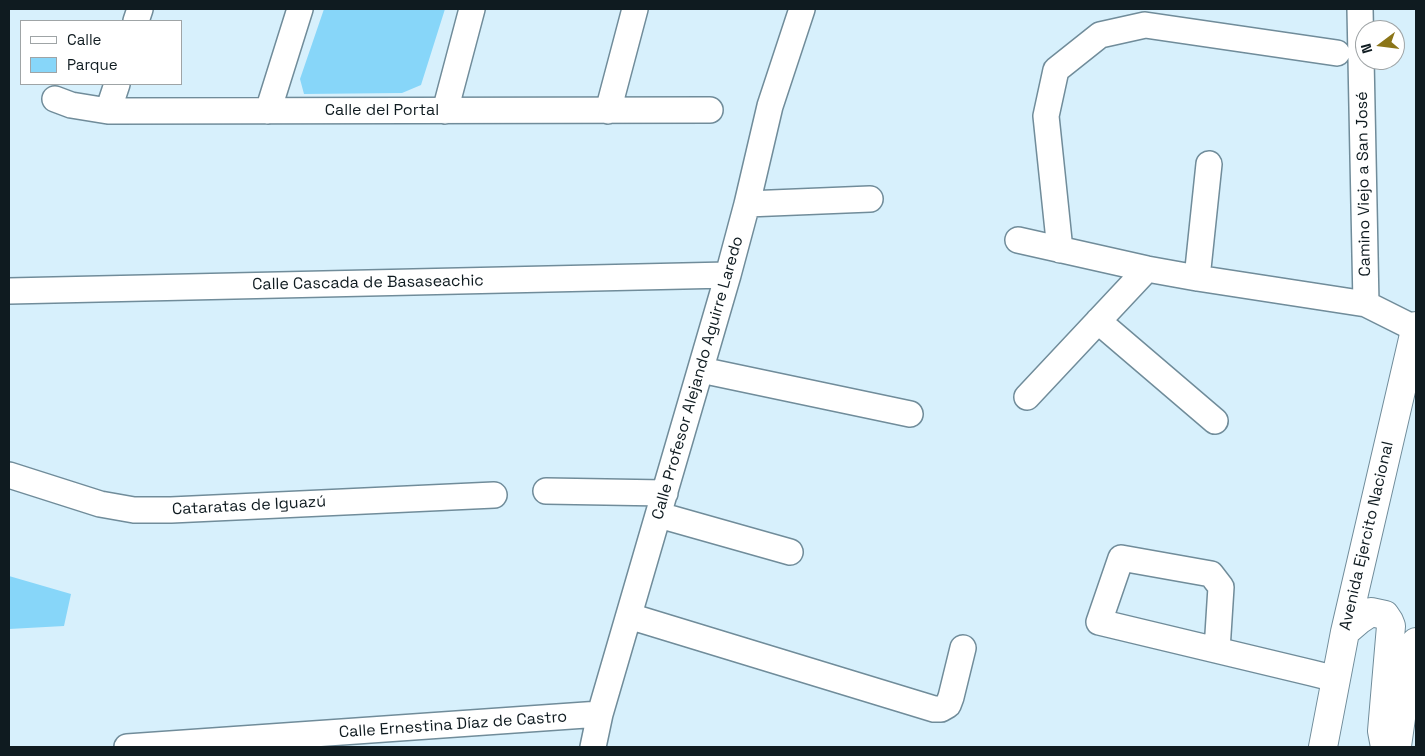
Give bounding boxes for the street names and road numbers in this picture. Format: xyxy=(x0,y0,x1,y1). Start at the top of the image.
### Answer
street label: Camino Viejo a San José xyxy=(1353,91,1375,277)
street label: Calle del Portal xyxy=(325,101,439,121)
street label: Calle Profesor Alejando Aguirre Laredo xyxy=(648,234,748,522)
street label: Calle Cascada de Basaseachic xyxy=(252,271,484,295)
street label: Avenida Ejercito Nacional xyxy=(1336,440,1398,632)
street label: Cataratas de Iguazú xyxy=(172,492,326,520)
street label: Calle Ernestina Díaz de Castro xyxy=(338,707,568,743)

